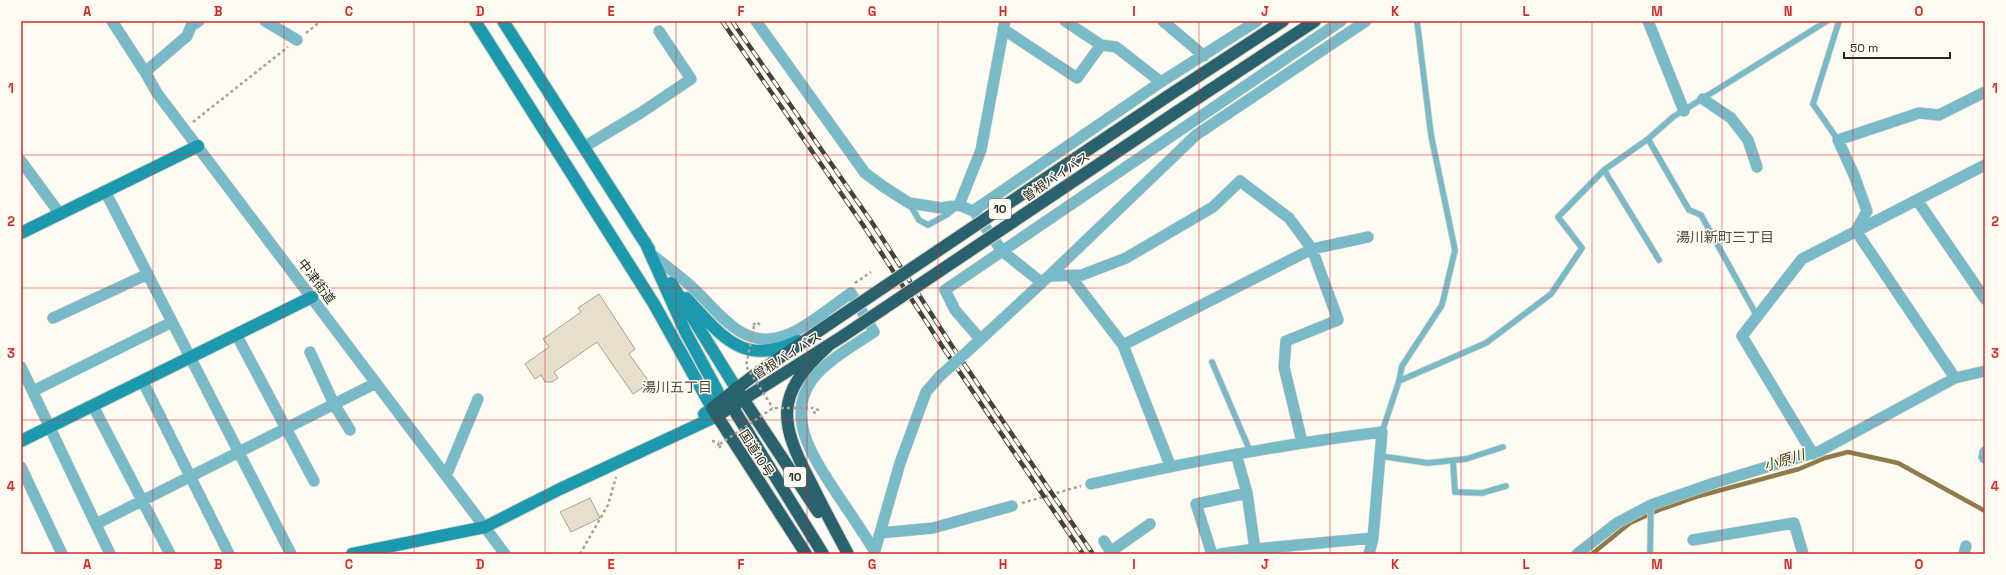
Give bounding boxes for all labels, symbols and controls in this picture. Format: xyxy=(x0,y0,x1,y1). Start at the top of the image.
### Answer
text: A xyxy=(83,3,92,20)
text: B xyxy=(214,3,223,20)
text: C xyxy=(345,3,353,20)
text: D xyxy=(476,3,485,20)
text: E xyxy=(607,3,615,20)
text: F xyxy=(738,3,745,20)
text: G xyxy=(868,3,876,20)
text: H xyxy=(999,3,1007,20)
text: I xyxy=(1132,3,1136,20)
text: J xyxy=(1261,3,1269,20)
text: K xyxy=(1391,3,1400,20)
text: L xyxy=(1522,3,1530,20)
text: M xyxy=(1651,3,1663,20)
text: N xyxy=(1784,3,1792,20)
text: O xyxy=(1915,3,1924,20)
scale bar xyxy=(1844,34,1950,60)
text: 50 m xyxy=(1850,40,1878,56)
text: 1 xyxy=(8,80,14,97)
text: 1 xyxy=(1992,80,1998,97)
street label: 曽根バイパス xyxy=(1019,148,1093,205)
road number: 10 xyxy=(989,199,1011,219)
text: 2 xyxy=(7,213,15,230)
text: 2 xyxy=(1991,213,1999,230)
district label: 湯川新町三丁目 xyxy=(1676,228,1774,246)
street label: 中津街道 xyxy=(294,255,339,307)
street label: 曽根バイパス xyxy=(750,328,825,383)
text: 3 xyxy=(7,345,15,362)
text: 3 xyxy=(1991,345,1999,362)
district label: 湯川五丁目 xyxy=(642,378,712,396)
street label: 国道10号 xyxy=(735,427,778,480)
water label: 小原川 xyxy=(1761,445,1809,475)
road number: 10 xyxy=(784,467,806,487)
text: 4 xyxy=(7,478,15,495)
text: 4 xyxy=(1991,478,1999,495)
text: A xyxy=(83,556,92,573)
text: B xyxy=(214,556,223,573)
text: C xyxy=(345,556,353,573)
text: D xyxy=(476,556,485,573)
text: E xyxy=(607,556,615,573)
text: F xyxy=(738,556,745,573)
text: G xyxy=(868,556,876,573)
text: H xyxy=(999,556,1007,573)
text: I xyxy=(1132,556,1136,573)
text: J xyxy=(1261,556,1269,573)
text: K xyxy=(1391,556,1400,573)
text: L xyxy=(1522,556,1530,573)
text: M xyxy=(1651,556,1663,573)
text: N xyxy=(1784,556,1792,573)
text: O xyxy=(1915,556,1924,573)

